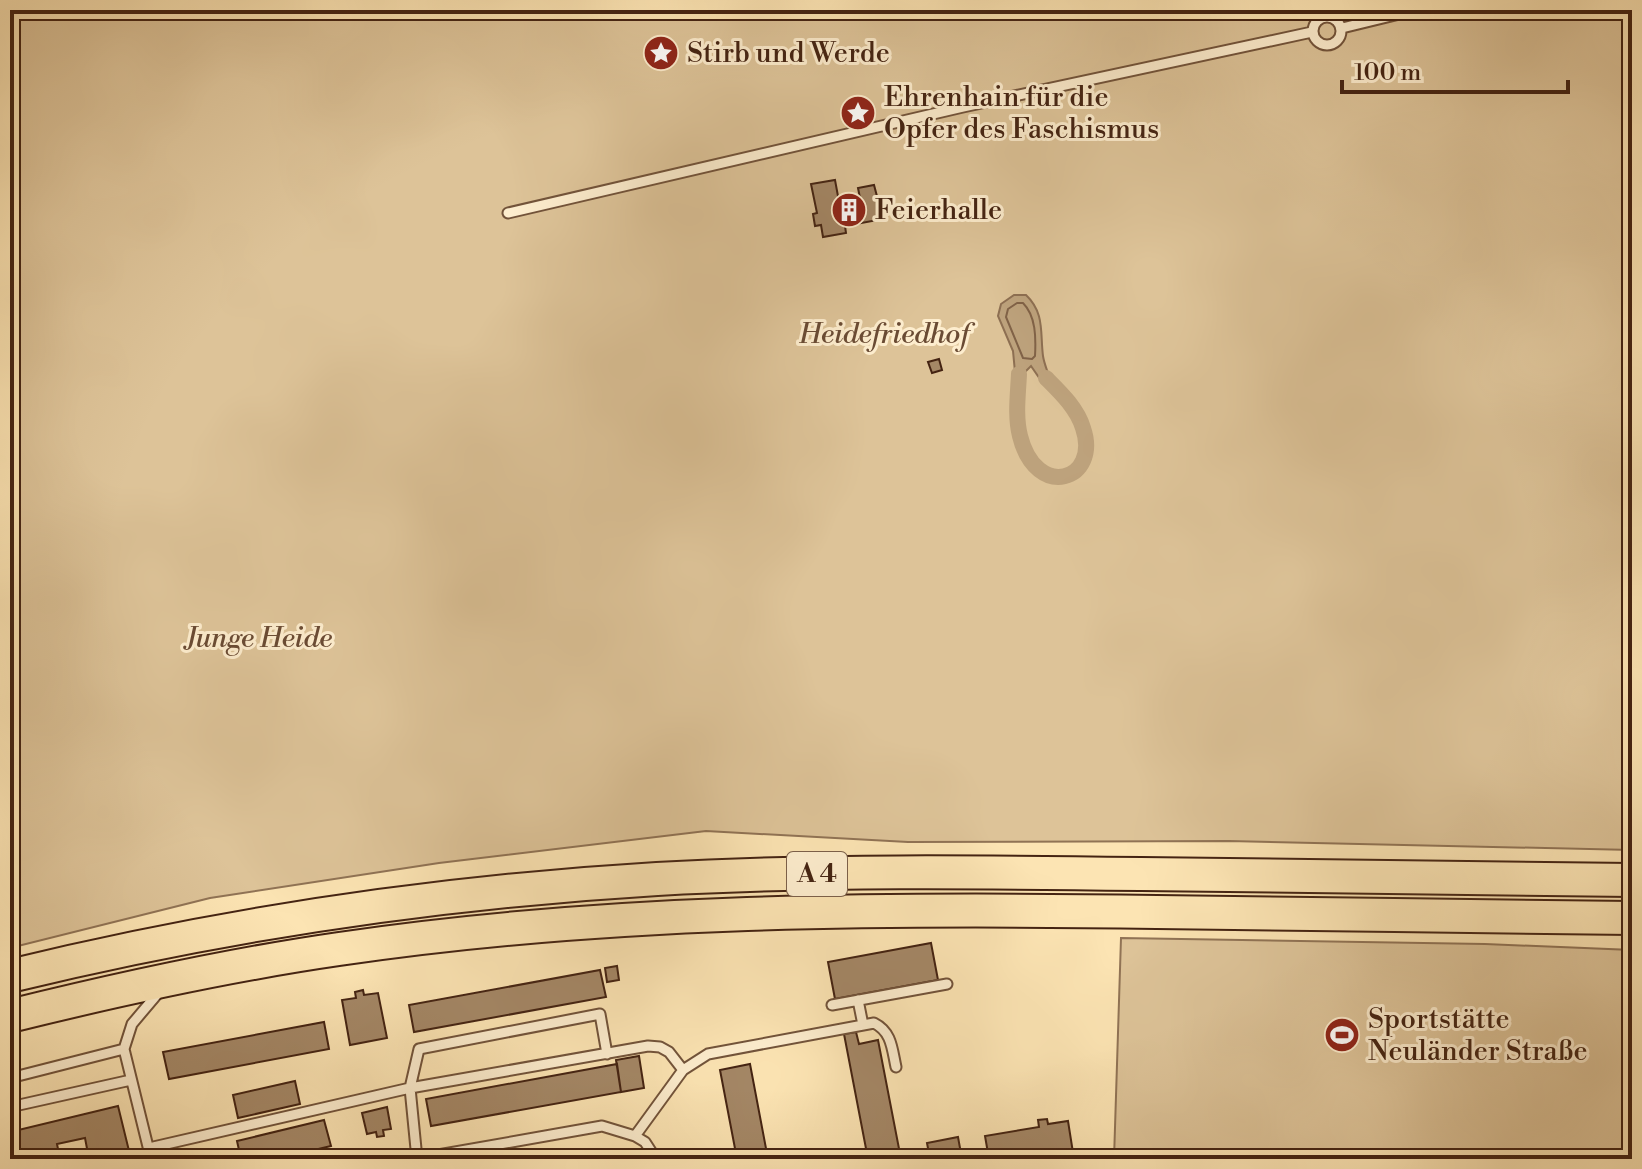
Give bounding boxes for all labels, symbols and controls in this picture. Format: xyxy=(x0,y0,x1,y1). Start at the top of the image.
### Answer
place icon: Stirb und Werde xyxy=(642,34,680,72)
place label: Stirb und Werde xyxy=(687,36,890,71)
scale bar xyxy=(1342,44,1568,94)
text: 100 m xyxy=(1354,58,1421,88)
place label: Ehrenhain für die Opfer des Faschismus xyxy=(884,80,1159,147)
place icon: Ehrenhain für die Opfer des Faschismus xyxy=(839,94,877,132)
building icon: Feierhalle xyxy=(830,191,868,229)
place label: Feierhalle xyxy=(875,193,1002,228)
park label: Heidefriedhof xyxy=(798,317,975,352)
park label: Junge Heide xyxy=(183,621,332,656)
road number: A 4 xyxy=(787,852,847,896)
place label: Sportstätte Neuländer Straße xyxy=(1368,1002,1588,1069)
sports icon: Sportstätte Neuländer Straße xyxy=(1323,1016,1361,1054)

